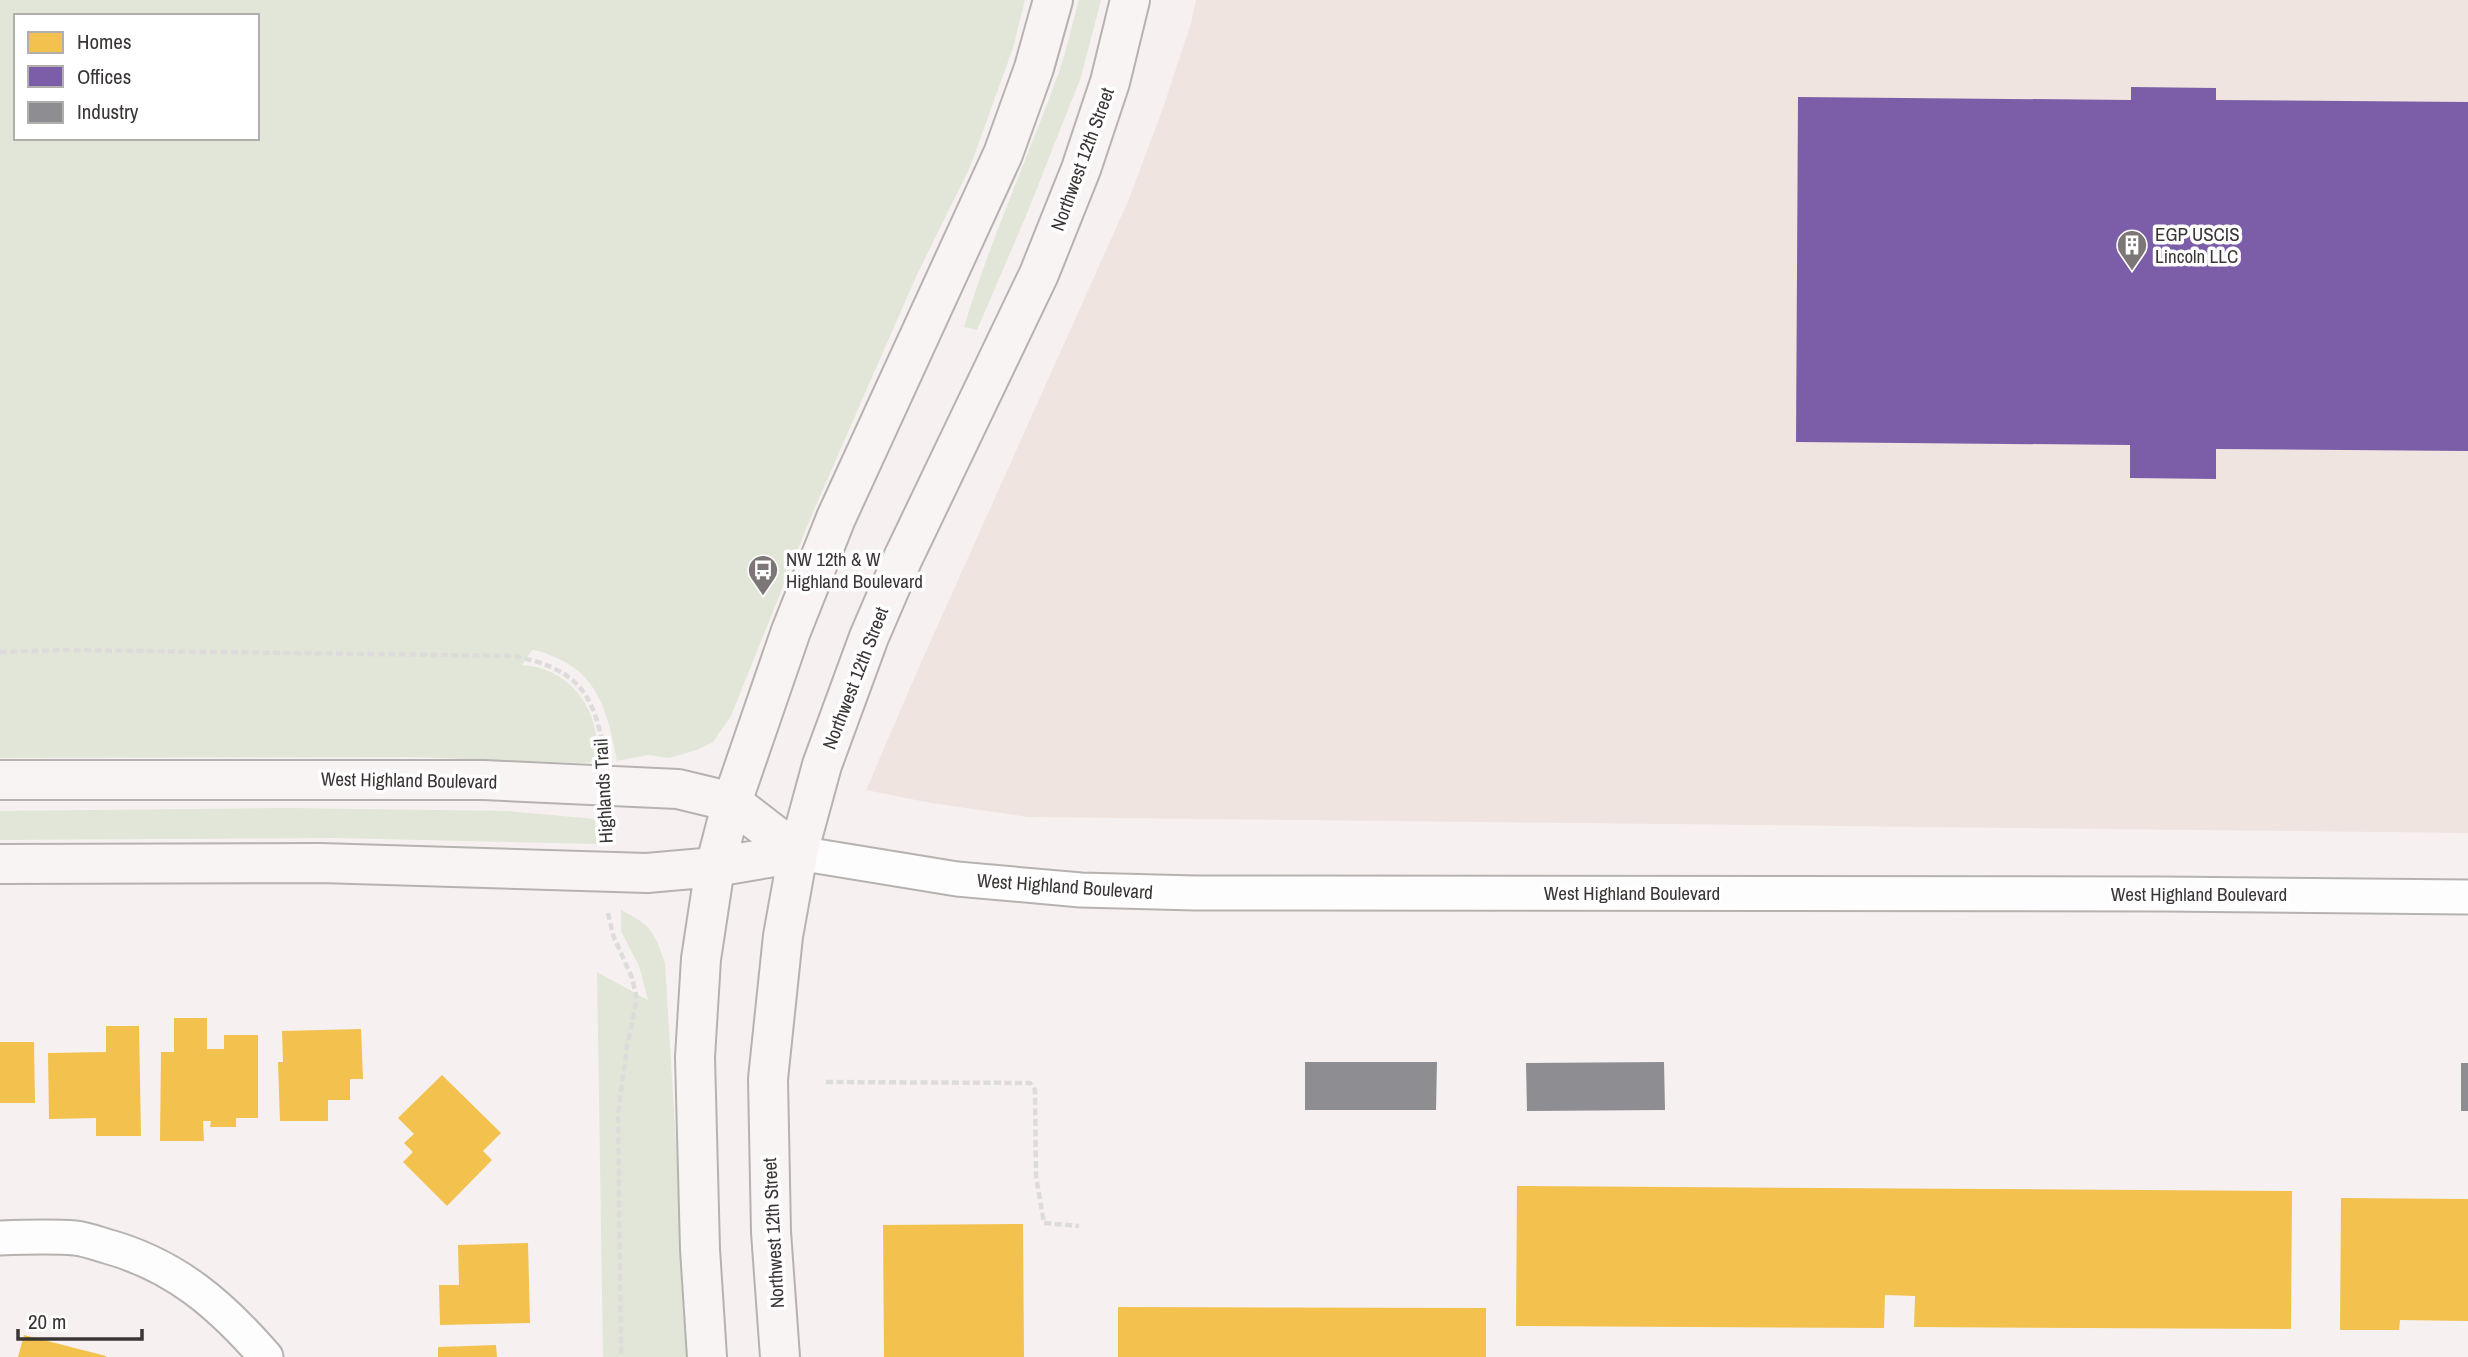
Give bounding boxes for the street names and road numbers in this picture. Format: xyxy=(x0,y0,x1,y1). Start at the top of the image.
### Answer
street label: Northwest 12th Street xyxy=(1044,83,1120,234)
street label: Northwest 12th Street xyxy=(816,602,894,753)
street label: Highlands Trail xyxy=(587,738,619,844)
street label: West Highland Boulevard xyxy=(321,765,497,795)
street label: West Highland Boulevard xyxy=(976,867,1154,905)
street label: West Highland Boulevard xyxy=(1544,880,1720,906)
street label: West Highland Boulevard xyxy=(2111,881,2287,907)
street label: Northwest 12th Street xyxy=(756,1156,790,1309)

